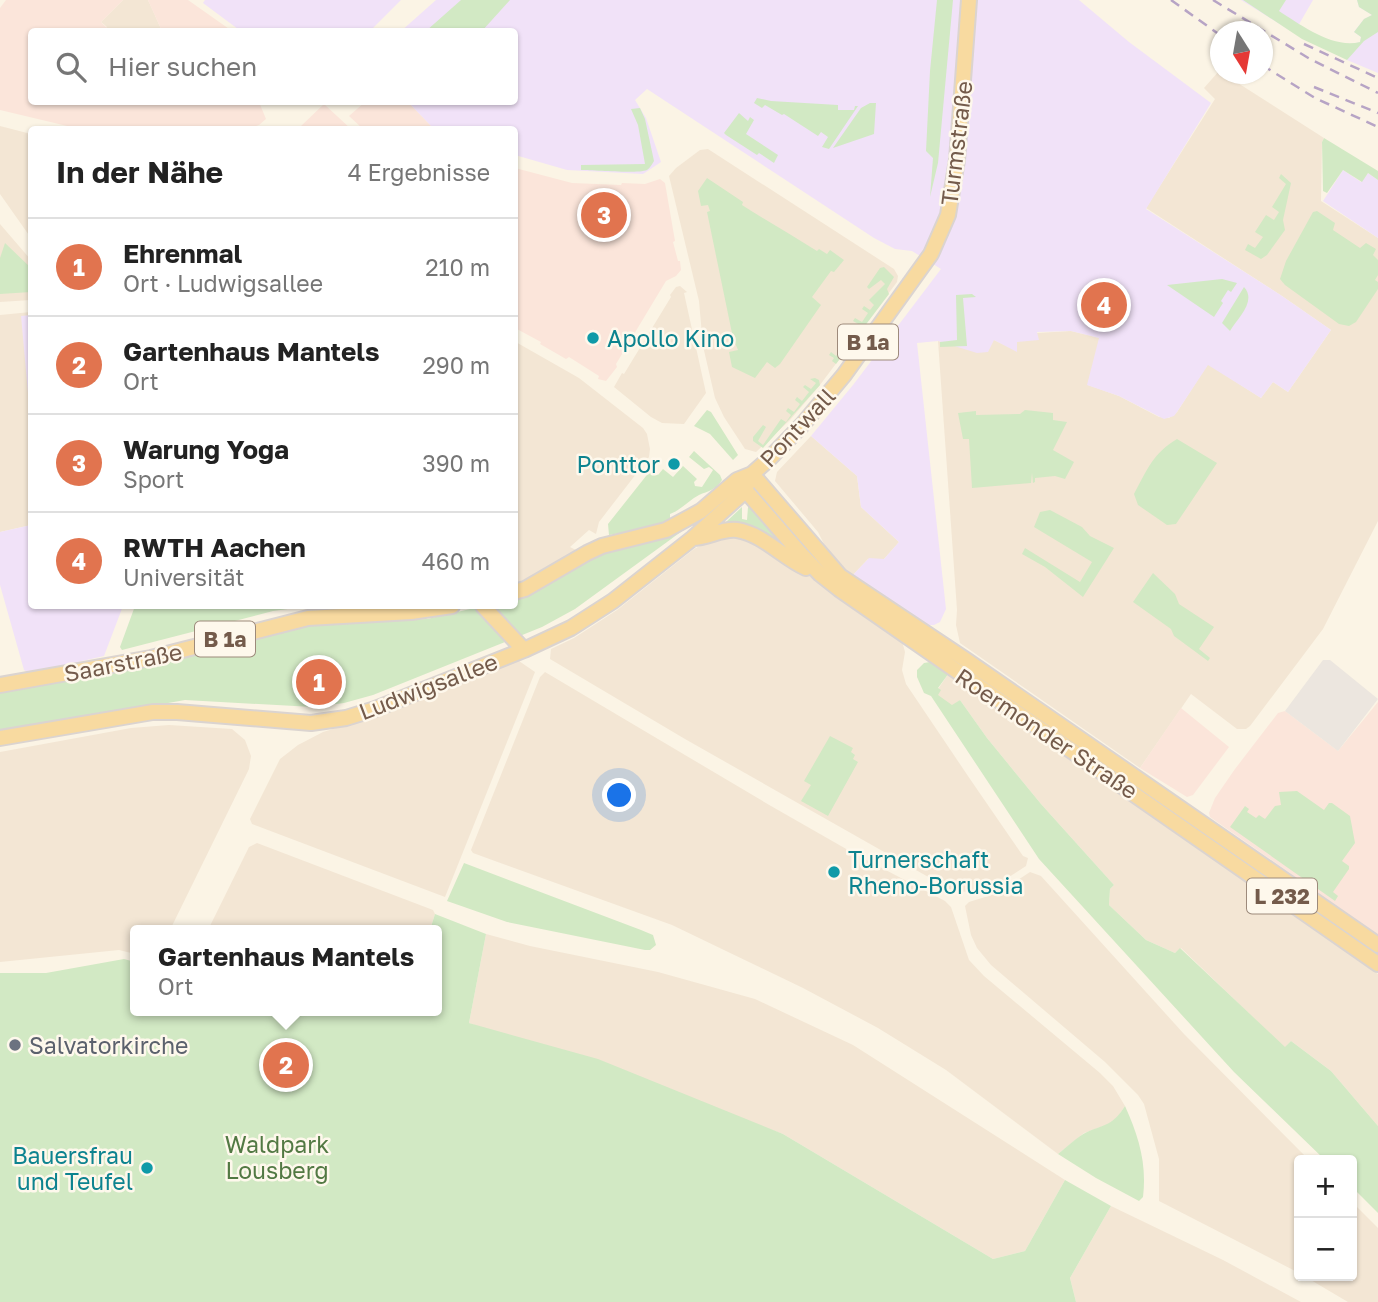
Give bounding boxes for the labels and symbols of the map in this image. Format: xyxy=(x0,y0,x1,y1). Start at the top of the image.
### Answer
north arrow xyxy=(1210,21,1273,84)
street label: Turmstraße xyxy=(934,79,978,207)
pin: 3 xyxy=(581,189,627,241)
pin: 4 xyxy=(1081,279,1127,331)
place label: Apollo Kino xyxy=(607,324,734,352)
road number: B 1a xyxy=(838,324,898,360)
marker: Apollo Kino xyxy=(585,330,601,346)
street label: Pontwall xyxy=(753,382,841,472)
place label: Ponttor xyxy=(577,450,660,478)
marker: Ponttor xyxy=(666,456,682,472)
road number: B 1a xyxy=(195,622,255,656)
street label: Saarstraße xyxy=(62,637,184,687)
street label: Ludwigsallee xyxy=(355,647,501,725)
pin: 1 xyxy=(296,656,342,708)
street label: Roermonder Straße xyxy=(951,662,1143,804)
your location xyxy=(602,778,636,812)
place label: Turnerschaft Rheno-Borussia xyxy=(848,845,1023,899)
marker: Turnerschaft Rheno-Borussia xyxy=(826,864,842,880)
road number: L 232 xyxy=(1247,878,1317,914)
place label: Salvatorkirche xyxy=(29,1031,188,1059)
marker: Salvatorkirche xyxy=(7,1037,23,1053)
pin: 2 xyxy=(263,1039,309,1091)
park label: Waldpark Lousberg xyxy=(225,1130,329,1184)
place label: Bauersfrau und Teufel xyxy=(12,1141,133,1195)
marker: Bauersfrau und Teufel xyxy=(139,1160,155,1176)

